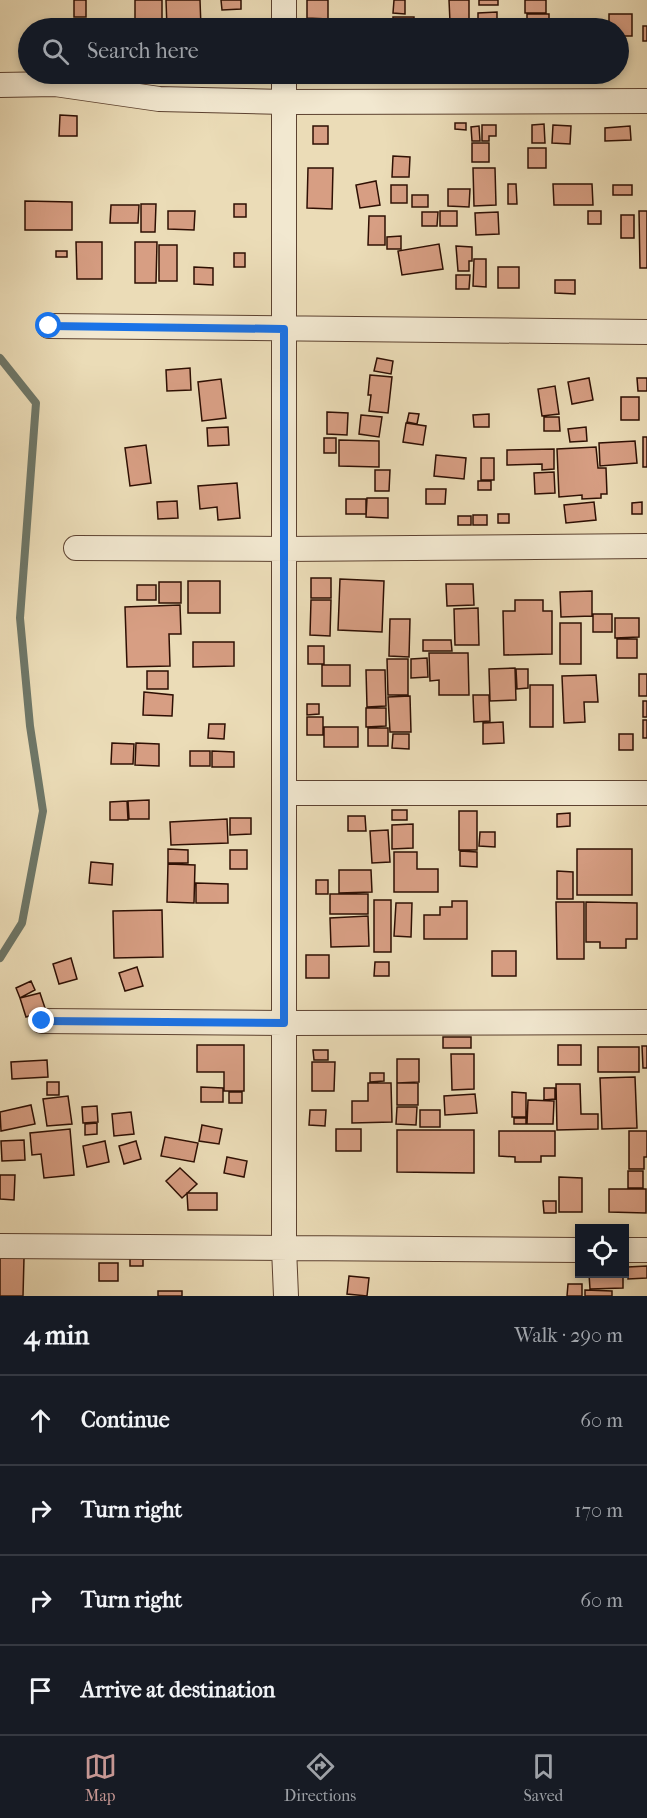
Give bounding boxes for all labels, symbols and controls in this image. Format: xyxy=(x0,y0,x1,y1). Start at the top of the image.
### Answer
search box xyxy=(18,18,629,84)
icon: search xyxy=(39,35,72,68)
text: Search here xyxy=(87,38,199,64)
route start xyxy=(35,312,61,338)
route end xyxy=(28,1007,54,1033)
map controls xyxy=(575,1224,629,1278)
button: locate xyxy=(575,1224,629,1278)
text: 4 min xyxy=(24,1320,89,1351)
text: Walk · 290 m xyxy=(514,1324,623,1347)
icon: ahead xyxy=(24,1404,57,1437)
text: Continue xyxy=(81,1407,170,1433)
text: 60 m xyxy=(580,1409,623,1432)
icon: right xyxy=(24,1494,57,1527)
text: Turn right xyxy=(81,1497,182,1523)
text: 170 m xyxy=(574,1499,623,1522)
icon: right xyxy=(24,1584,57,1617)
text: Turn right xyxy=(81,1587,182,1613)
text: 60 m xyxy=(580,1589,623,1612)
icon: arrive xyxy=(24,1674,57,1707)
text: Arrive at destination xyxy=(81,1677,275,1703)
tab: Map xyxy=(84,1750,117,1805)
tab: Directions xyxy=(284,1750,356,1805)
tab: Saved xyxy=(524,1750,563,1805)

